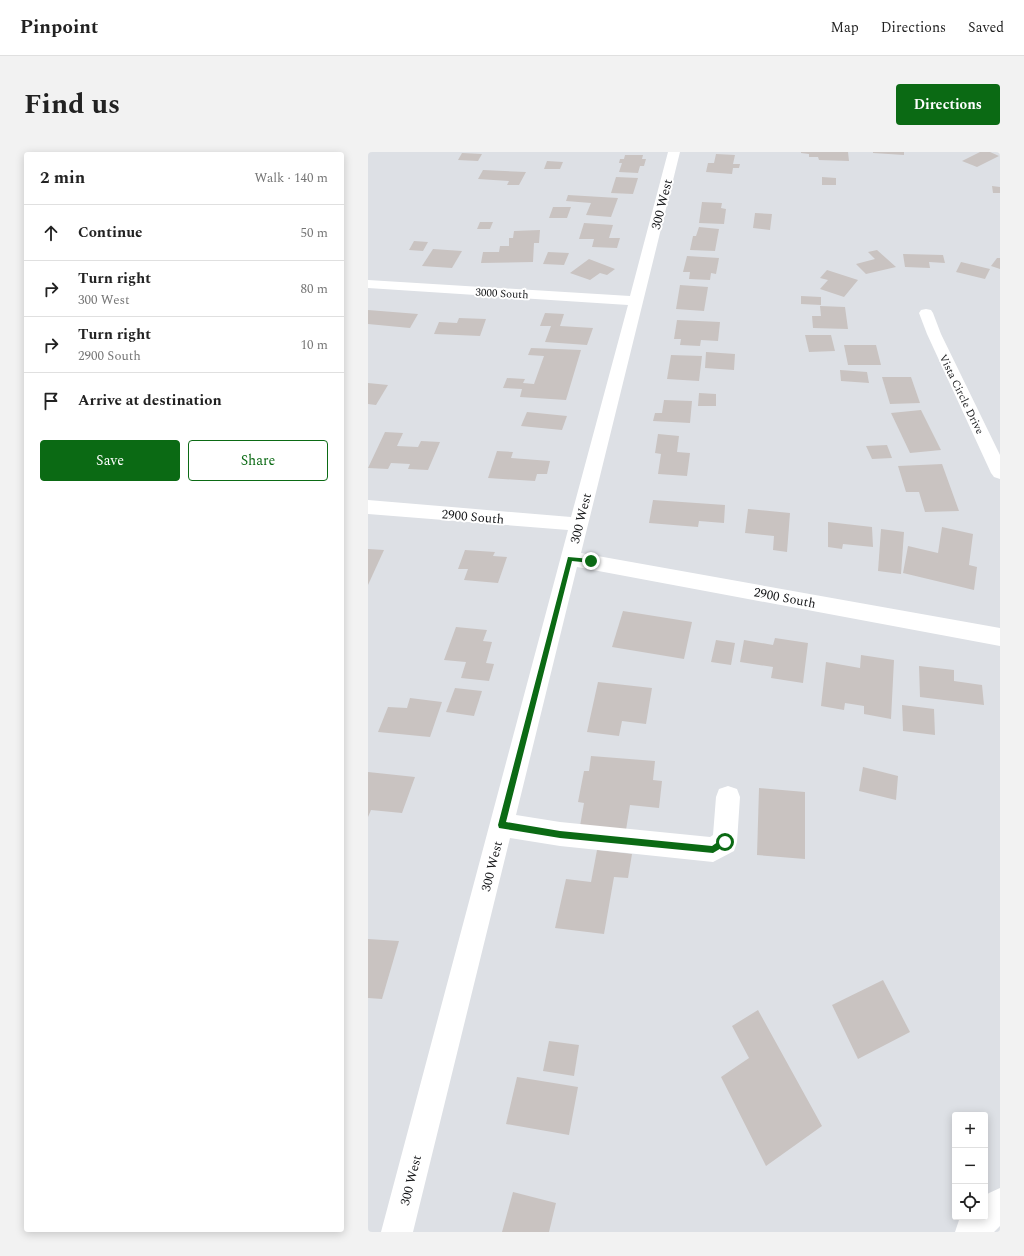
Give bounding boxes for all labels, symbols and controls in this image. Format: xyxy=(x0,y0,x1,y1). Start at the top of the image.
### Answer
text: Pinpoint xyxy=(20,13,98,42)
text: Map xyxy=(831,17,859,38)
text: Directions xyxy=(881,17,946,38)
text: Saved xyxy=(968,17,1004,38)
text: Find us xyxy=(24,83,120,126)
button: Directions xyxy=(896,84,1000,125)
text: 2 min xyxy=(40,165,85,191)
text: Walk · 140 m xyxy=(254,168,328,188)
street label: 300 West xyxy=(646,176,678,232)
text: Continue xyxy=(78,221,143,244)
icon: ahead xyxy=(40,222,62,244)
text: 50 m xyxy=(301,223,328,243)
text: Turn right xyxy=(78,267,151,290)
icon: right xyxy=(40,278,62,300)
text: 80 m xyxy=(301,279,328,299)
street label: 3000 South xyxy=(475,284,529,303)
text: 300 West xyxy=(78,290,130,310)
text: Turn right xyxy=(78,323,151,346)
icon: right xyxy=(40,334,62,356)
text: 10 m xyxy=(301,335,328,355)
text: 2900 South xyxy=(78,346,141,366)
street label: Vista Circle Drive xyxy=(935,351,988,437)
text: Arrive at destination xyxy=(78,389,222,412)
icon: arrive xyxy=(40,390,62,412)
button: Save xyxy=(40,440,180,481)
button: Share xyxy=(188,440,328,481)
street label: 300 West xyxy=(565,490,597,546)
street label: 2900 South xyxy=(441,504,506,530)
route end xyxy=(582,552,600,570)
street label: 2900 South xyxy=(752,582,818,614)
route start xyxy=(716,833,734,851)
street label: 300 West xyxy=(476,838,508,894)
map controls xyxy=(952,1112,988,1220)
button: + xyxy=(952,1112,988,1148)
button: − xyxy=(952,1148,988,1184)
street label: 300 West xyxy=(395,1152,427,1208)
button: locate xyxy=(952,1184,988,1220)

